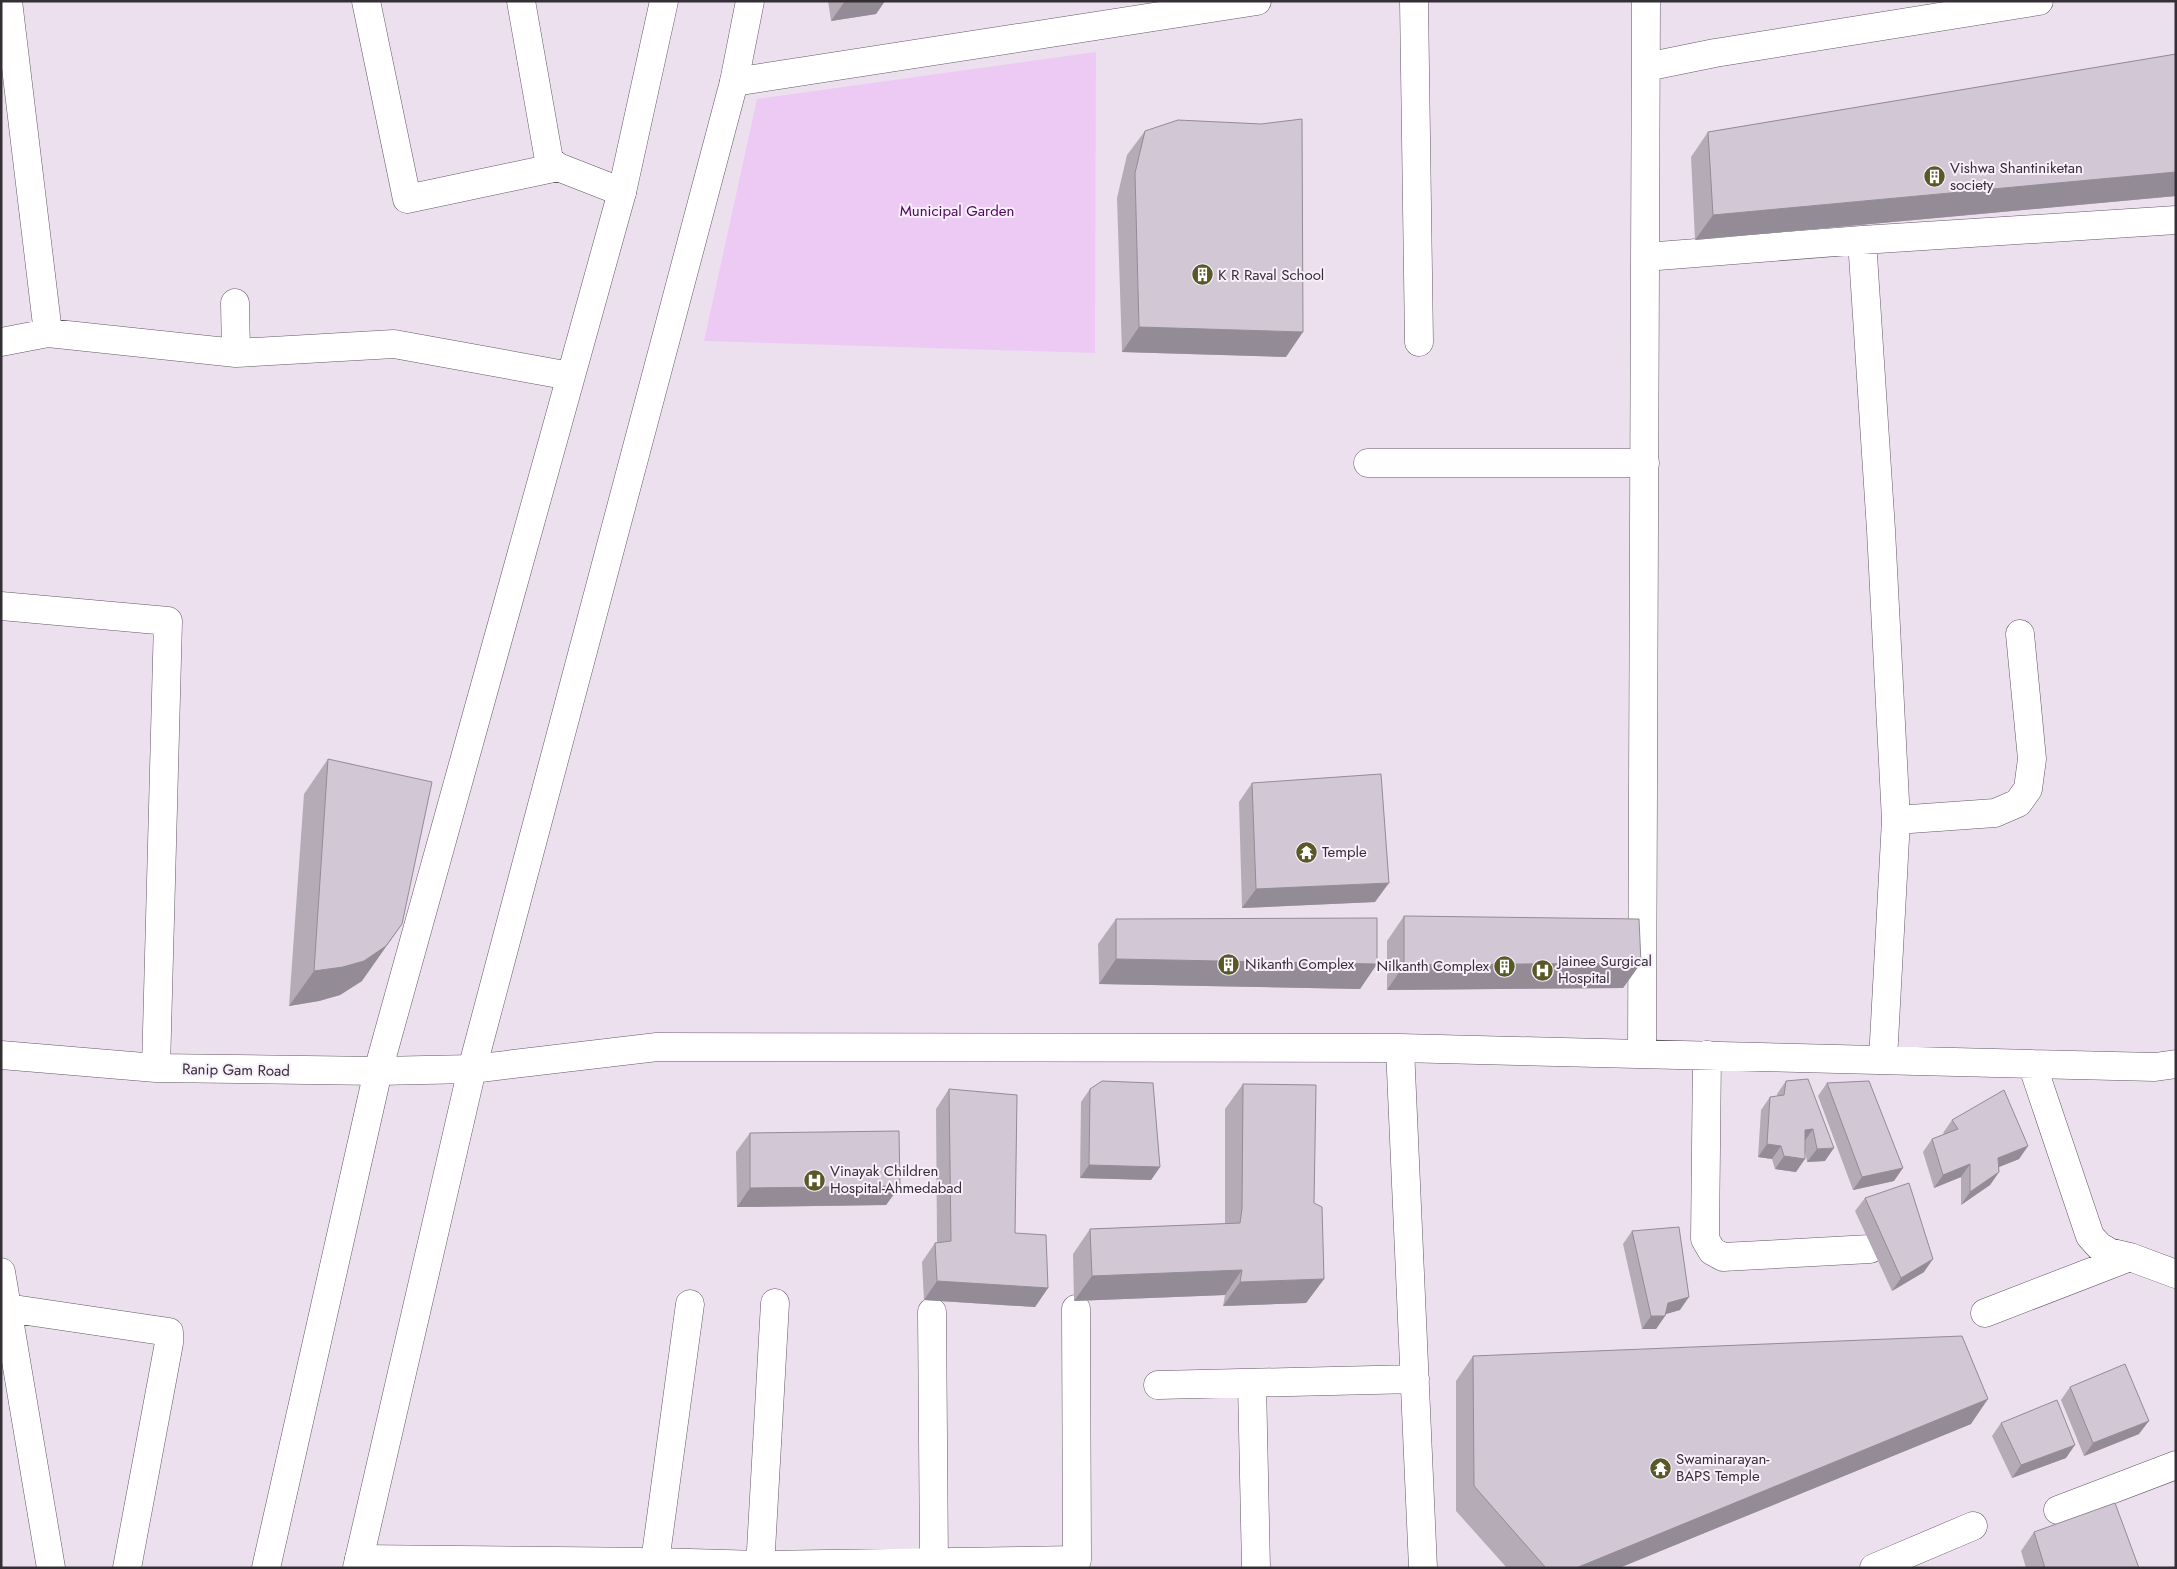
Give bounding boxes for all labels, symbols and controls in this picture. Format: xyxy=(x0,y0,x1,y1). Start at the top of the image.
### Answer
place label: Vishwa Shantiniketan society xyxy=(1950,157,2083,196)
building icon: Vishwa Shantiniketan society xyxy=(1922,165,1946,189)
park label: Municipal Garden xyxy=(900,200,1014,222)
building icon: K R Raval School xyxy=(1190,263,1214,287)
place label: K R Raval School xyxy=(1218,264,1324,286)
temple icon: Temple xyxy=(1294,840,1318,864)
place label: Temple xyxy=(1322,841,1367,863)
place label: Jainee Surgical Hospital xyxy=(1556,950,1652,989)
building icon: Nikanth Complex xyxy=(1217,952,1241,976)
place label: Nikanth Complex xyxy=(1245,953,1355,975)
building icon: Nilkanth Complex xyxy=(1493,954,1517,978)
place label: Nilkanth Complex xyxy=(1376,955,1490,977)
hospital icon: Jainee Surgical Hospital xyxy=(1530,958,1554,982)
street label: Ranip Gam Road xyxy=(182,1058,290,1082)
place label: Vinayak Children Hospital-Ahmedabad xyxy=(830,1160,962,1199)
hospital icon: Vinayak Children Hospital-Ahmedabad xyxy=(802,1168,826,1192)
place label: Swaminarayan- BAPS Temple xyxy=(1676,1448,1770,1487)
temple icon: Swaminarayan- BAPS Temple xyxy=(1648,1456,1672,1480)

